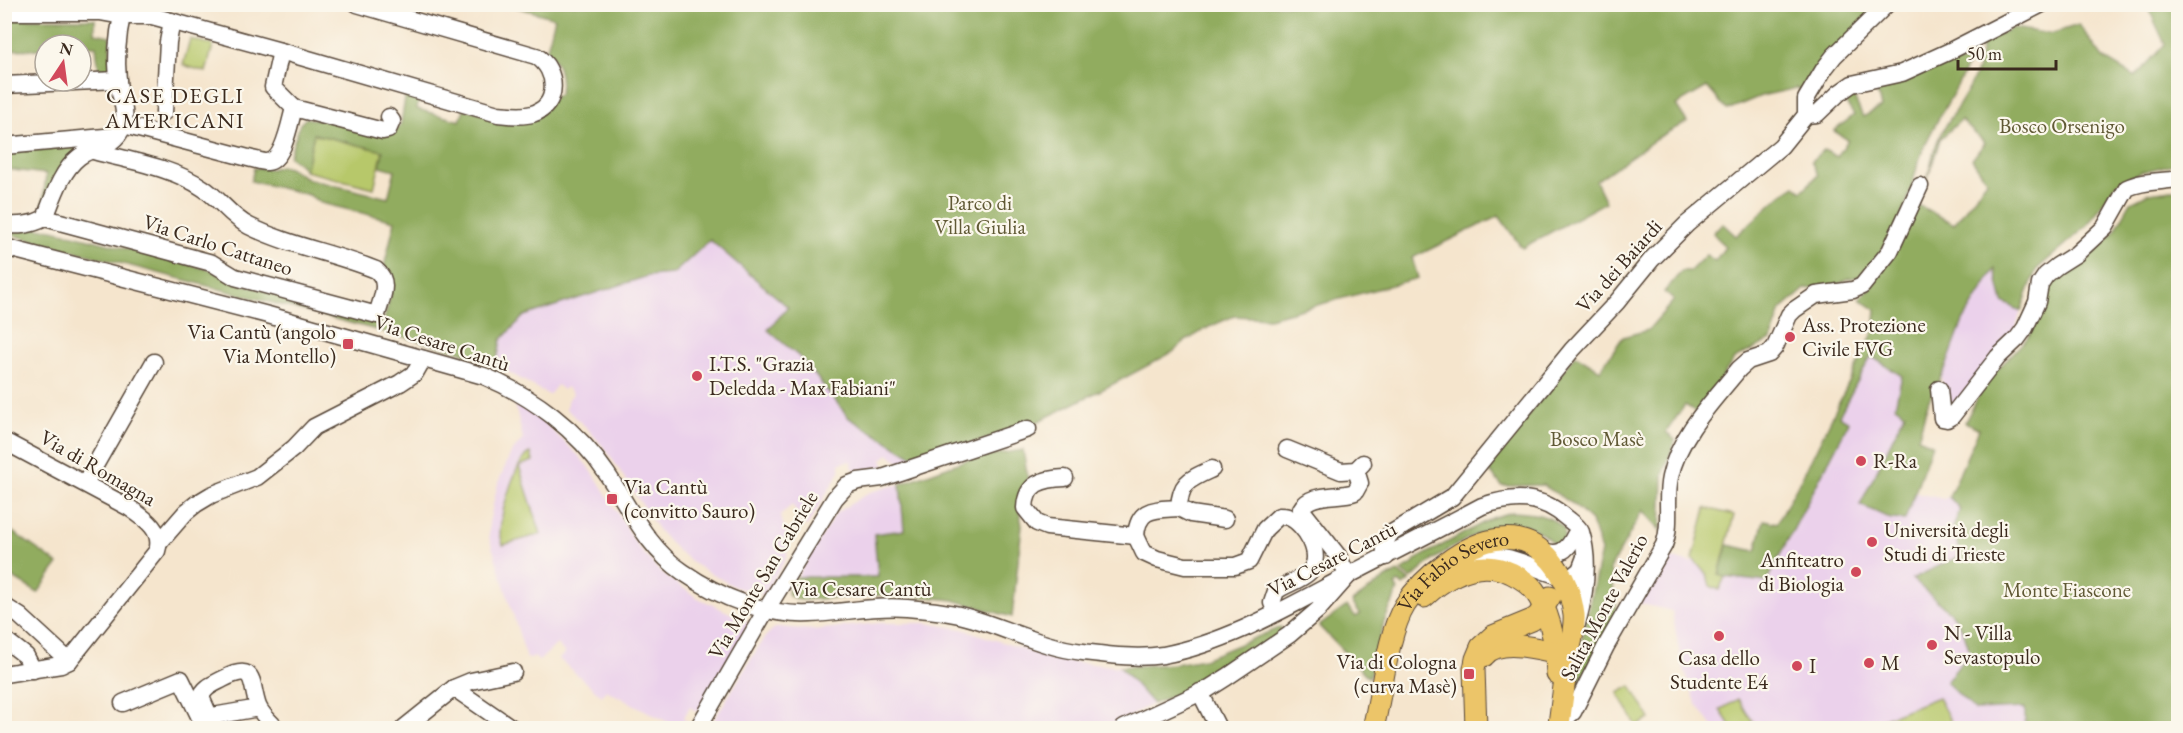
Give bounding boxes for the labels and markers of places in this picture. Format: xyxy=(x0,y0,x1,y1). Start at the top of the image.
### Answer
place label: Ass. Protezione Civile FVG xyxy=(1801,311,1926,362)
place label: Via Cantù (angolo Via Montello) xyxy=(188,318,336,369)
marker: Ass. Protezione Civile FVG xyxy=(1783,330,1797,344)
marker: Via Cantù (angolo Via Montello) xyxy=(341,337,355,351)
place label: I.T.S. "Grazia Deledda - Max Fabiani" xyxy=(709,350,896,401)
marker: I.T.S. "Grazia Deledda - Max Fabiani" xyxy=(690,369,704,383)
place label: R-Ra xyxy=(1873,447,1918,474)
marker: R-Ra xyxy=(1854,454,1868,468)
place label: Via Cantù (convitto Sauro) xyxy=(624,473,755,524)
marker: Via Cantù (convitto Sauro) xyxy=(605,492,619,506)
place label: Università degli Studi di Trieste xyxy=(1884,516,2009,567)
marker: Università degli Studi di Trieste xyxy=(1865,535,1879,549)
place label: Anfiteatro di Biologia xyxy=(1758,546,1845,597)
marker: Anfiteatro di Biologia xyxy=(1849,565,1863,579)
place label: N - Villa Sevastopulo xyxy=(1944,619,2040,670)
marker: Casa dello Studente E4 xyxy=(1712,629,1726,643)
marker: N - Villa Sevastopulo xyxy=(1925,638,1939,652)
place label: Casa dello Studente E4 xyxy=(1670,644,1769,695)
place label: Via di Cologna (curva Masè) xyxy=(1337,648,1458,699)
place label: M xyxy=(1881,649,1900,676)
place label: I xyxy=(1809,652,1816,679)
marker: M xyxy=(1862,656,1876,670)
marker: I xyxy=(1790,659,1804,673)
marker: Via di Cologna (curva Masè) xyxy=(1462,667,1476,681)

